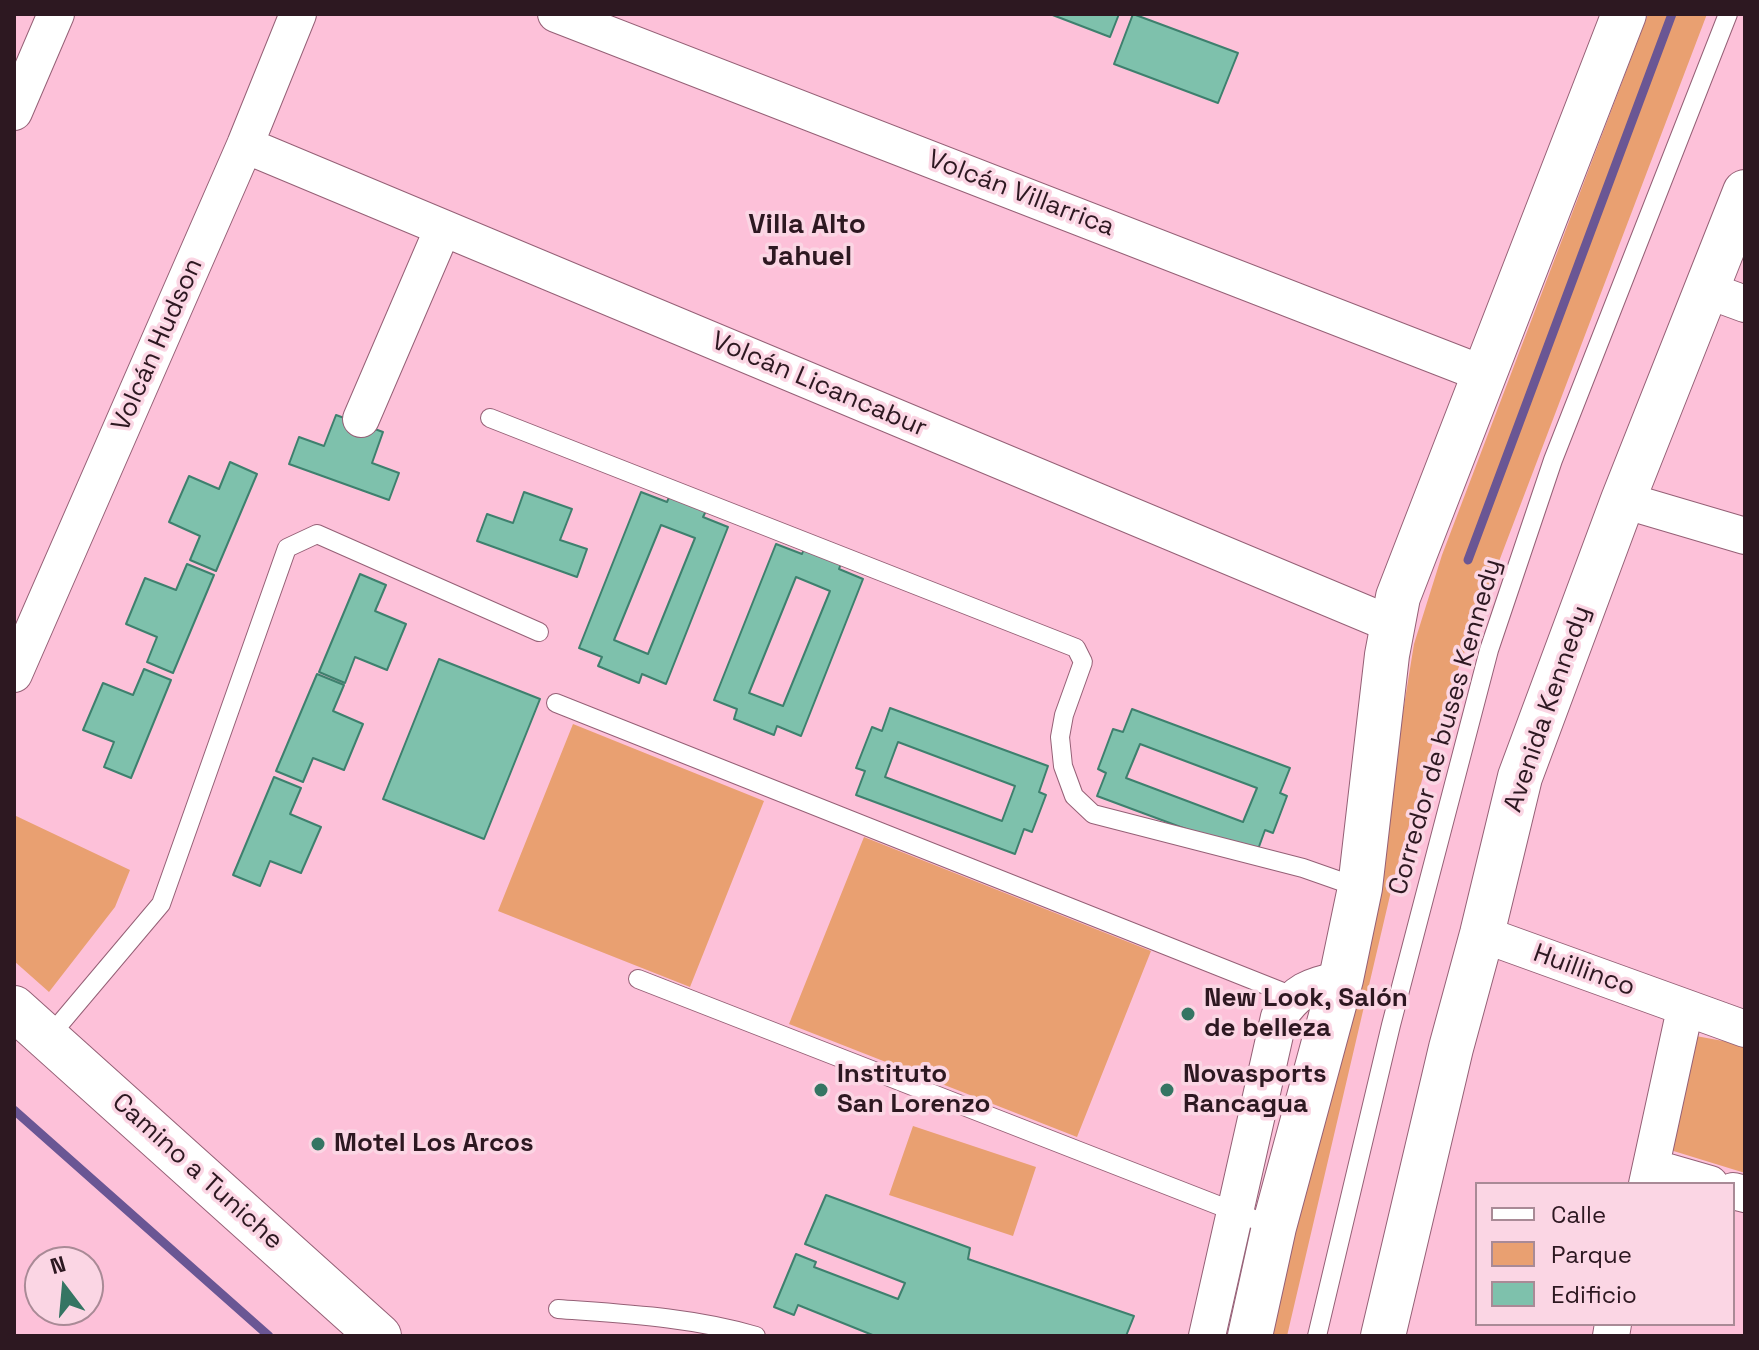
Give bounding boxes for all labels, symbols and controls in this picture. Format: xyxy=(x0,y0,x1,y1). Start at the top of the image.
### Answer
street label: Volcán Villarrica xyxy=(923,144,1119,244)
district label: Villa Alto Jahuel xyxy=(748,208,866,274)
street label: Volcán Hudson xyxy=(106,254,210,436)
street label: Volcán Licancabur xyxy=(707,326,931,444)
street label: Corredor de buses Kennedy xyxy=(1383,555,1509,899)
street label: Avenida Kennedy xyxy=(1498,602,1598,816)
street label: Huillinco xyxy=(1529,938,1639,1004)
place label: New Look, Salón de belleza xyxy=(1204,983,1408,1044)
marker: New Look, Salón de belleza xyxy=(1179,1005,1197,1023)
place label: Instituto San Lorenzo xyxy=(837,1059,990,1120)
place label: Novasports Rancagua xyxy=(1183,1059,1327,1120)
marker: Instituto San Lorenzo xyxy=(812,1081,830,1099)
marker: Novasports Rancagua xyxy=(1158,1081,1176,1099)
street label: Camino a Tuniche xyxy=(105,1087,289,1257)
place label: Motel Los Arcos xyxy=(334,1128,534,1160)
marker: Motel Los Arcos xyxy=(309,1135,327,1153)
legend xyxy=(1475,1182,1735,1326)
text: Calle xyxy=(1551,1199,1606,1230)
text: Parque xyxy=(1551,1239,1632,1270)
north arrow xyxy=(24,1246,104,1326)
text: N xyxy=(47,1249,69,1280)
text: Edificio xyxy=(1551,1279,1637,1310)

